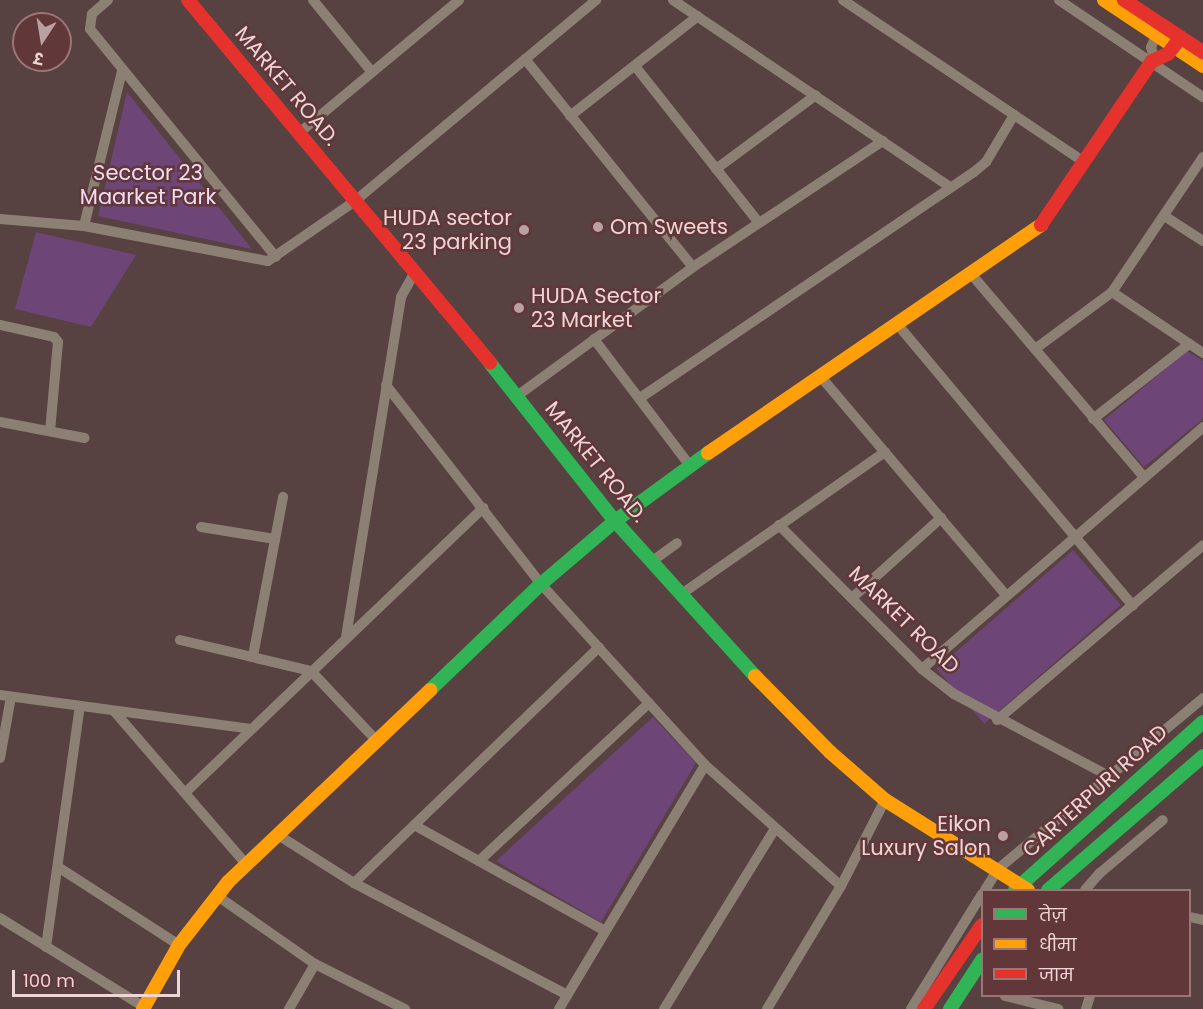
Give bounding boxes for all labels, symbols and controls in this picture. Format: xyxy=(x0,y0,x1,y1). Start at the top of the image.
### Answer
north arrow xyxy=(12,12,72,72)
street label: MARKET ROAD. xyxy=(230,21,344,151)
text: उ xyxy=(32,46,45,70)
park label: Secctor 23 Maarket Park xyxy=(80,160,216,210)
place label: HUDA sector 23 parking xyxy=(383,205,512,255)
place label: Om Sweets xyxy=(610,214,728,240)
marker: Om Sweets xyxy=(591,220,605,234)
marker: HUDA sector 23 parking xyxy=(517,223,531,237)
place label: HUDA Sector 23 Market xyxy=(531,283,661,333)
marker: HUDA Sector 23 Market xyxy=(512,301,526,315)
street label: MARKET ROAD. xyxy=(540,397,652,527)
street label: MARKET ROAD xyxy=(844,561,964,679)
street label: CARTERPURI ROAD xyxy=(1017,719,1173,863)
place label: Eikon Luxury Salon xyxy=(861,811,991,861)
marker: Eikon Luxury Salon xyxy=(996,829,1010,843)
legend xyxy=(981,889,1191,997)
text: तेज़ xyxy=(1039,902,1067,927)
text: धीमा xyxy=(1039,932,1077,957)
scale bar xyxy=(15,958,183,996)
text: जाम xyxy=(1039,962,1074,987)
text: 100 m xyxy=(23,968,75,993)

